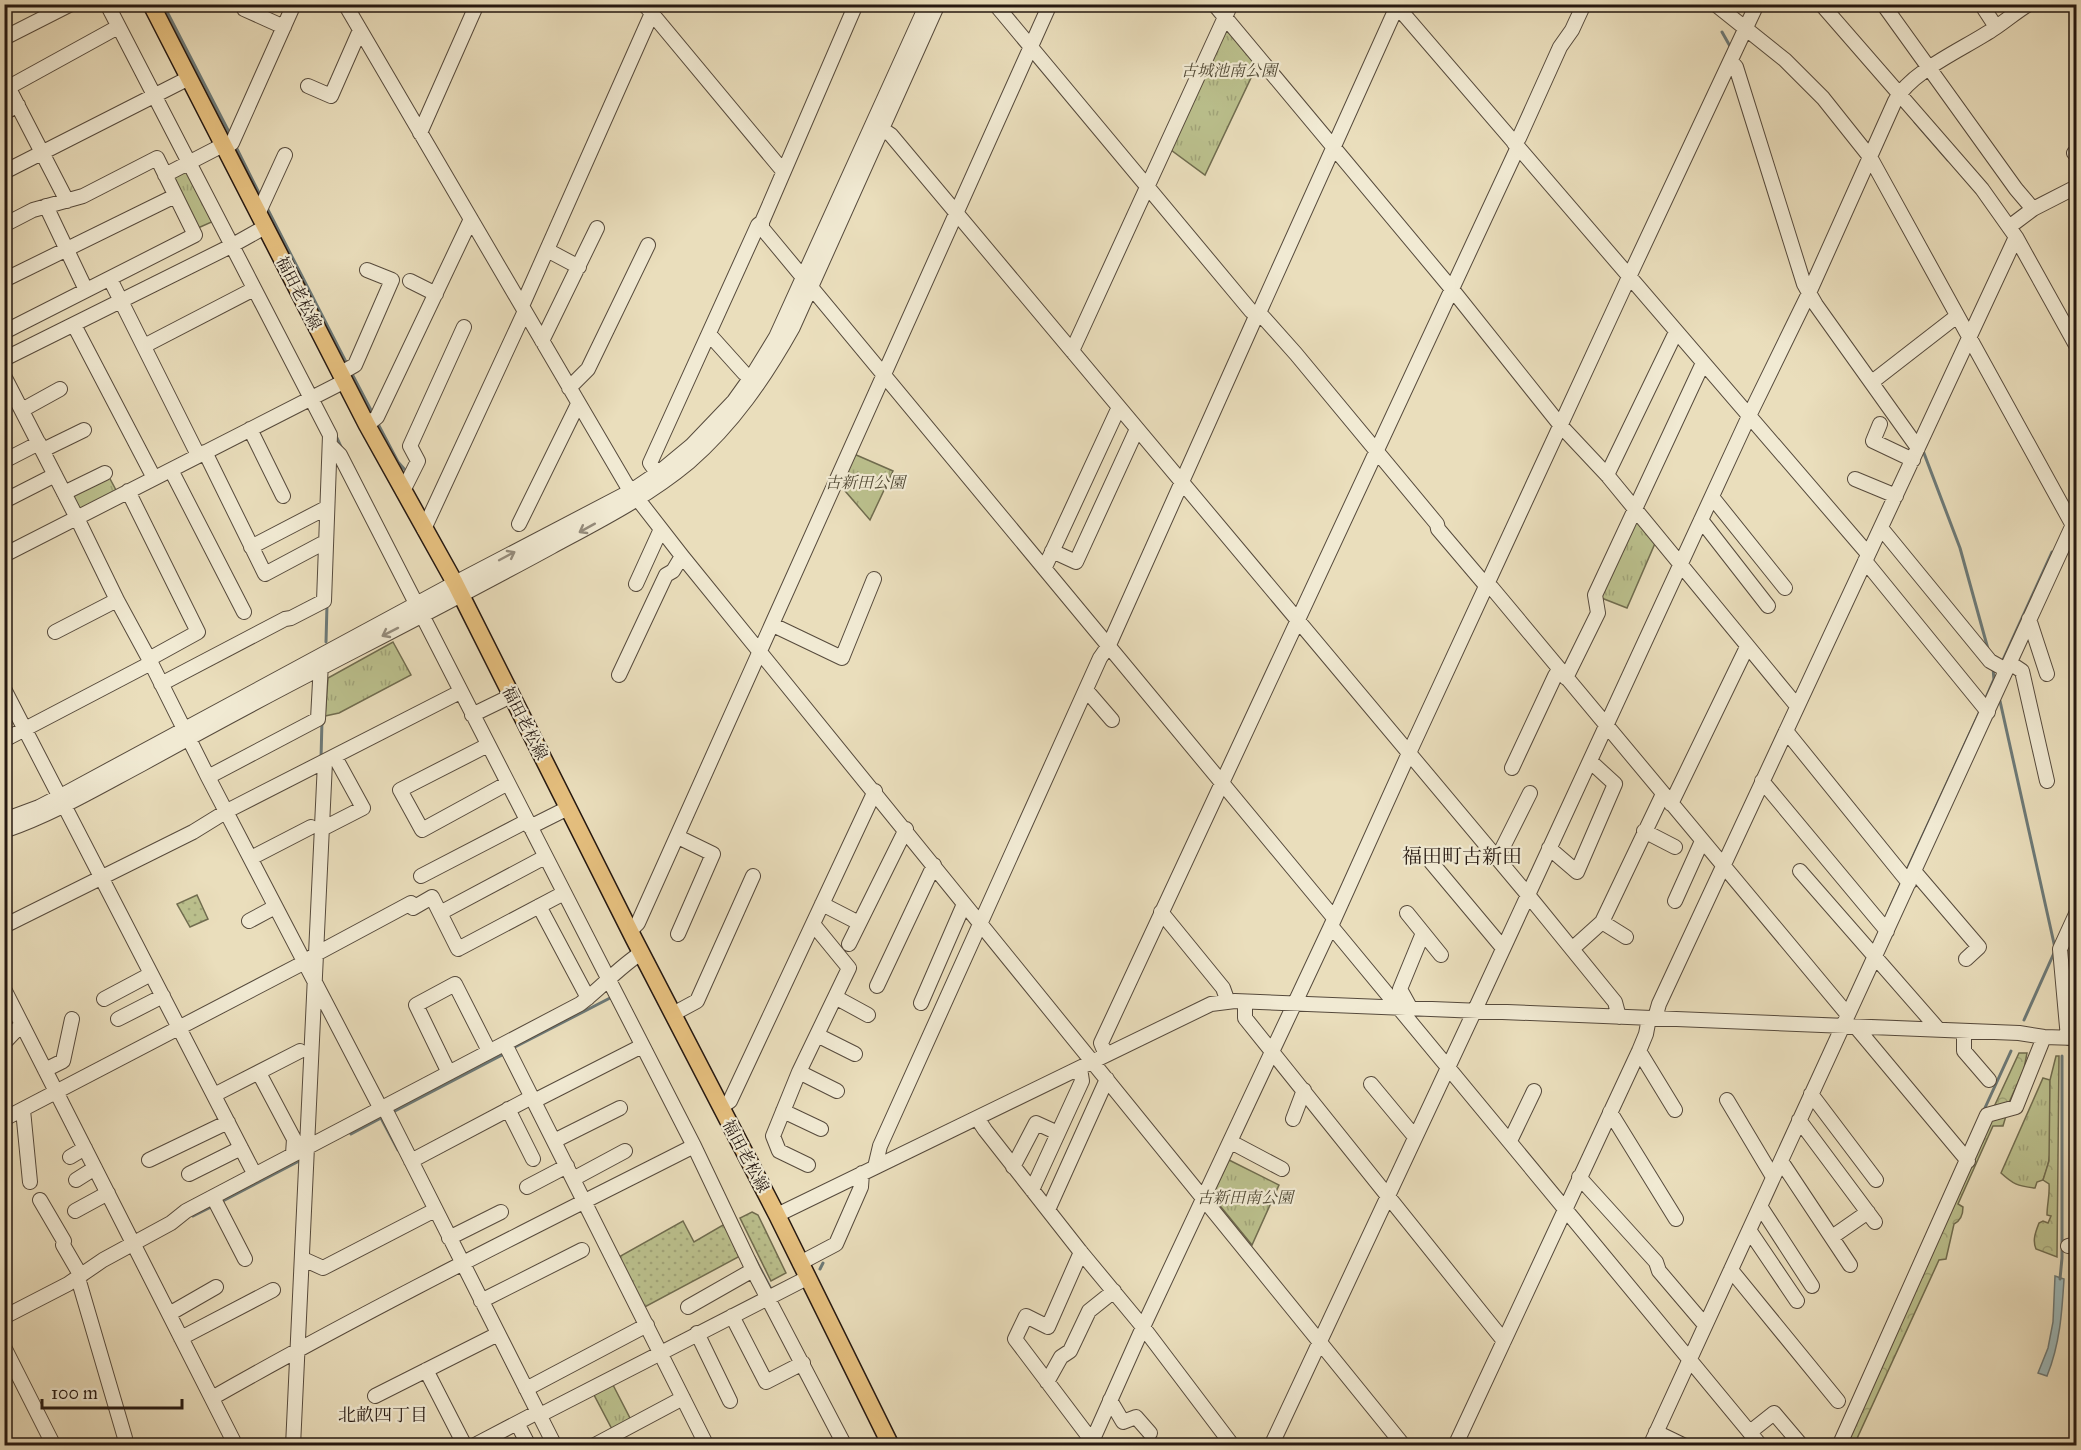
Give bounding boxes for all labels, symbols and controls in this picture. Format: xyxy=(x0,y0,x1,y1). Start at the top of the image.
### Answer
park label: 古城池南公園 xyxy=(1181,61,1280,80)
street label: 福田老松線 xyxy=(272,253,326,333)
park label: 古新田公園 xyxy=(825,473,908,492)
one-way arrow xyxy=(579,522,596,534)
one-way arrow xyxy=(497,550,515,561)
one-way arrow xyxy=(382,627,400,638)
street label: 福田老松線 xyxy=(498,683,552,763)
district label: 福田町古新田 xyxy=(1402,844,1522,868)
street label: 福田老松線 xyxy=(719,1116,773,1196)
park label: 古新田南公園 xyxy=(1197,1188,1296,1207)
scale bar xyxy=(42,1372,182,1410)
text: 100 m xyxy=(51,1382,98,1404)
district label: 北畝四丁目 xyxy=(338,1404,428,1426)

